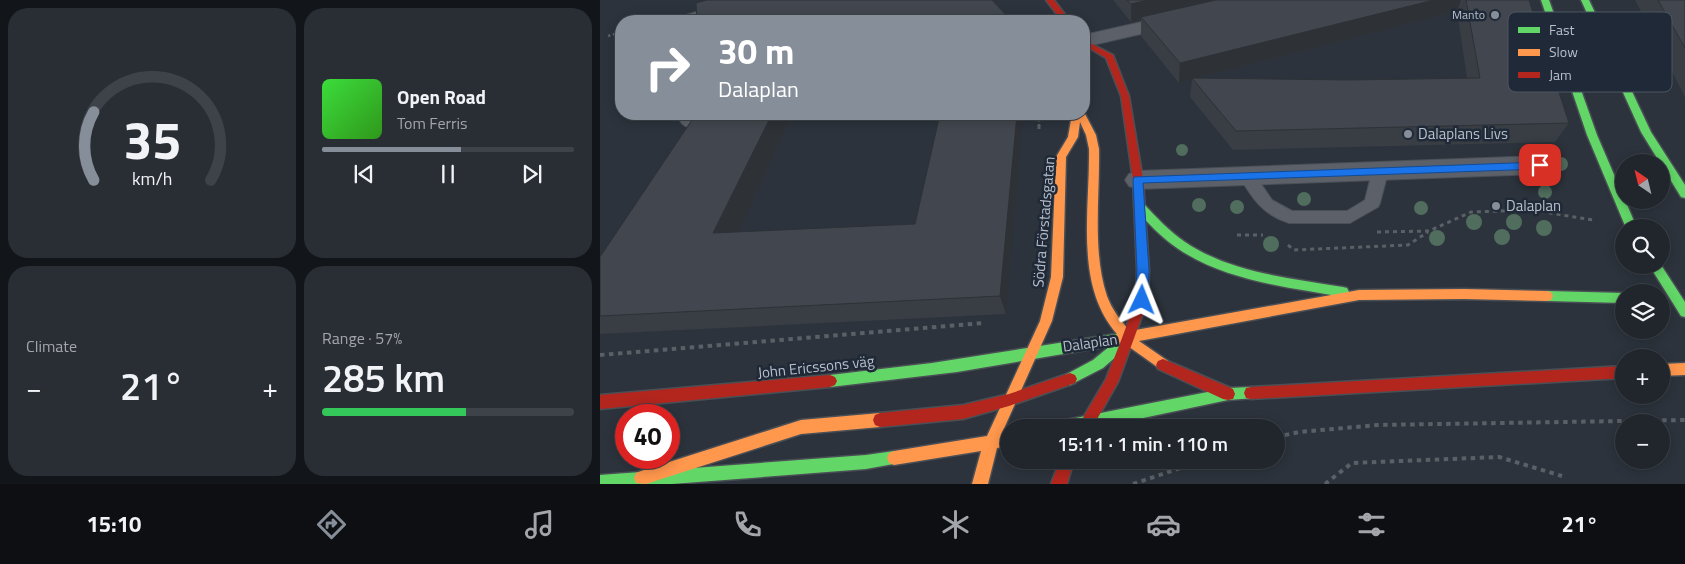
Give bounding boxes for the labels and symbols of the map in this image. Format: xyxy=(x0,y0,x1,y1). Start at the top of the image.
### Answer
place label: Manto xyxy=(1452,5,1485,24)
marker: Manto xyxy=(1489,9,1501,21)
legend xyxy=(1508,12,1672,92)
text: Fast xyxy=(1549,19,1574,40)
text: Slow xyxy=(1549,41,1578,62)
text: Jam xyxy=(1549,64,1572,85)
place label: Dalaplans Livs xyxy=(1418,122,1508,145)
marker: Dalaplans Livs xyxy=(1402,128,1414,140)
pin xyxy=(1519,144,1561,186)
north arrow xyxy=(1615,154,1670,209)
street label: Södra Förstadsgatan xyxy=(1026,156,1061,288)
place label: Dalaplan xyxy=(1506,194,1561,217)
marker: Dalaplan xyxy=(1490,200,1502,212)
position arrow xyxy=(1115,273,1167,325)
street label: Dalaplan xyxy=(1061,327,1119,358)
street label: John Ericssons väg xyxy=(756,349,876,384)
speed limit sign: 40 xyxy=(615,404,680,469)

